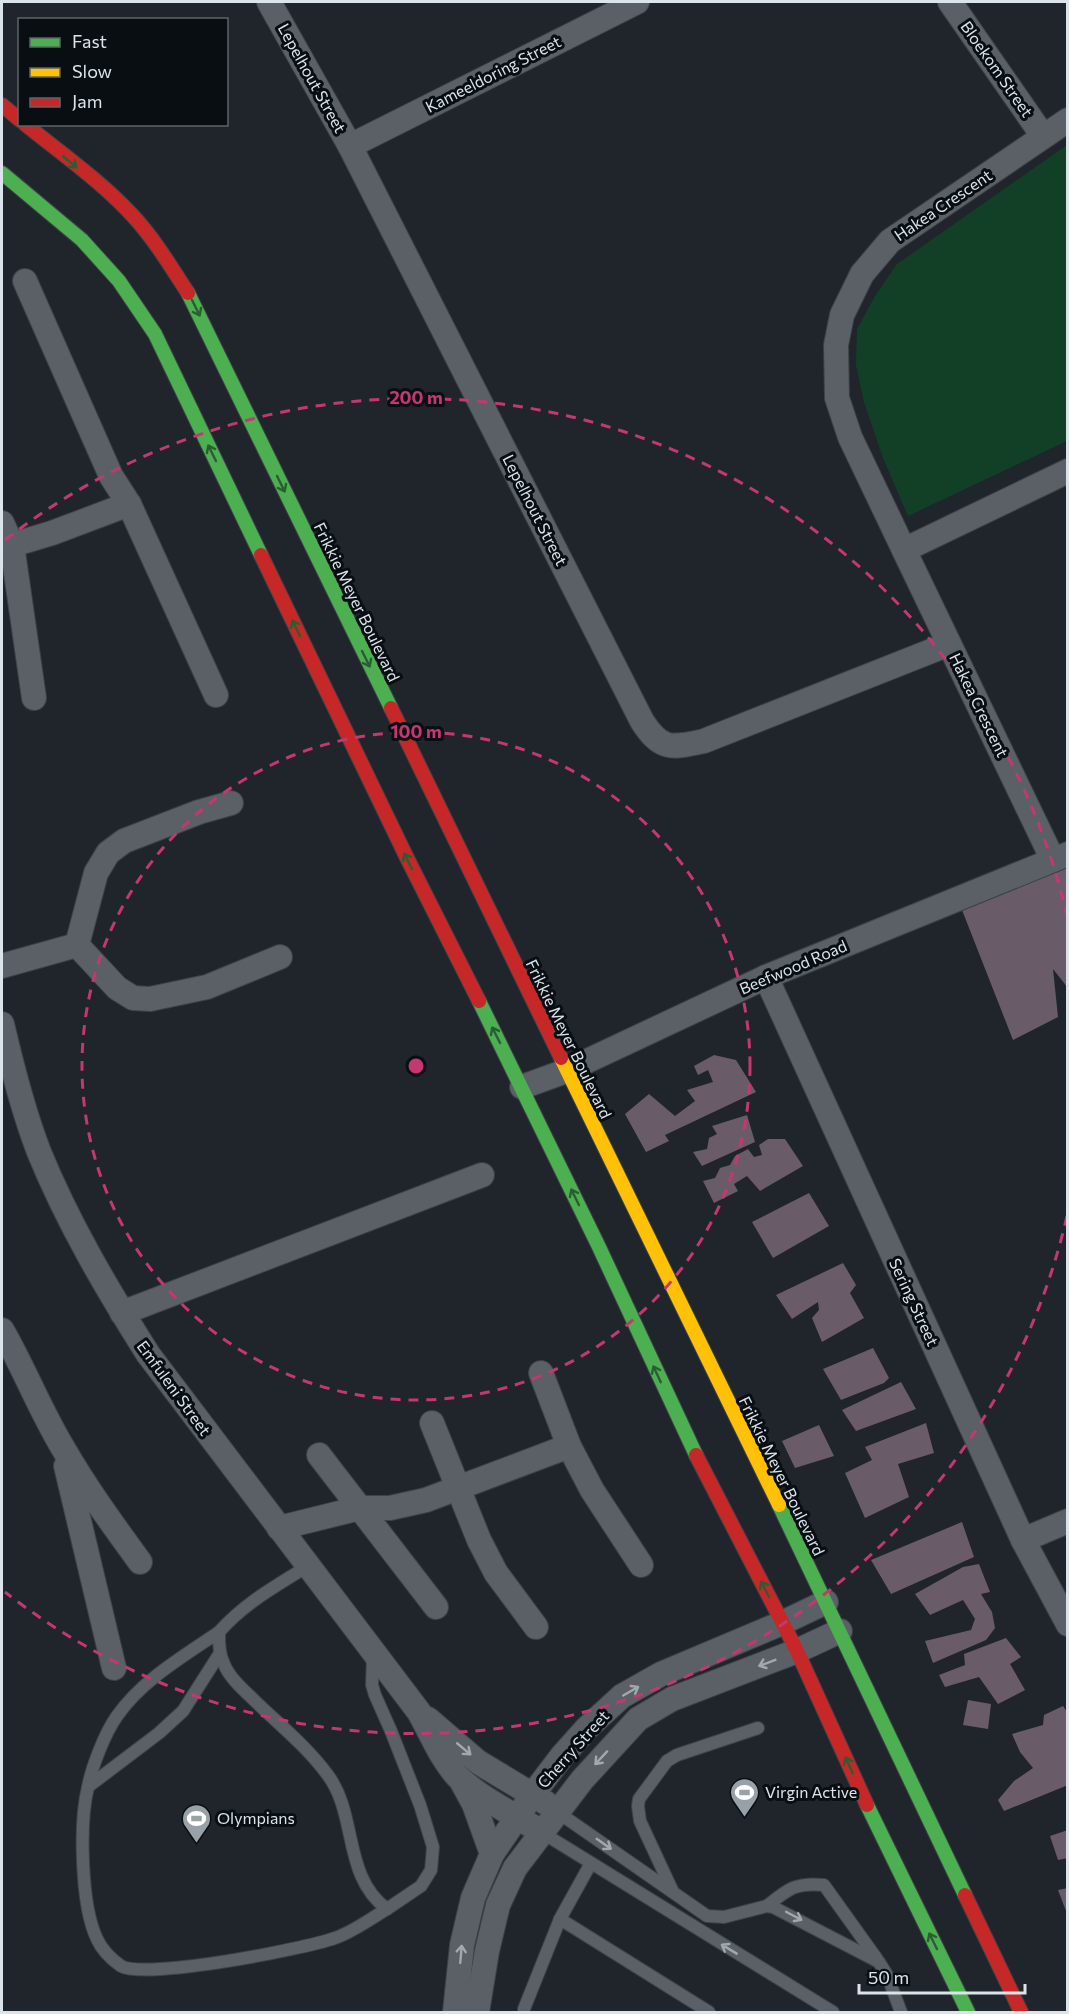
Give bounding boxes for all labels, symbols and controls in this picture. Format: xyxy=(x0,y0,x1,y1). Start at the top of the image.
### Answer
street label: Bloekom Street xyxy=(957,17,1038,121)
legend xyxy=(18,18,228,126)
street label: Lepelhout Street xyxy=(275,20,351,136)
text: Fast xyxy=(72,30,107,52)
street label: Kameeldoring Street xyxy=(422,31,564,116)
text: Slow xyxy=(72,60,112,82)
text: Jam xyxy=(72,90,102,112)
one-way arrow xyxy=(62,155,78,168)
street label: Hakea Crescent xyxy=(890,165,995,244)
one-way arrow xyxy=(191,299,202,317)
text: 200 m xyxy=(389,386,443,408)
one-way arrow xyxy=(205,444,217,462)
street label: Lepelhout Street xyxy=(499,451,572,569)
one-way arrow xyxy=(276,474,288,492)
street label: Frikkie Meyer Boulevard xyxy=(311,519,404,684)
one-way arrow xyxy=(290,620,302,638)
one-way arrow xyxy=(361,650,373,668)
street label: Hakea Crescent xyxy=(946,650,1013,760)
text: 100 m xyxy=(390,720,442,742)
one-way arrow xyxy=(402,852,414,870)
street label: Beefwood Road xyxy=(736,935,849,998)
street label: Frikkie Meyer Boulevard xyxy=(523,956,616,1121)
one-way arrow xyxy=(489,1027,501,1045)
centre of rings xyxy=(406,1056,426,1076)
one-way arrow xyxy=(569,1189,581,1207)
street label: Sering Street xyxy=(886,1255,943,1349)
street label: Emfuleni Street xyxy=(134,1336,215,1439)
one-way arrow xyxy=(651,1366,663,1384)
street label: Frikkie Meyer Boulevard xyxy=(736,1393,829,1558)
one-way arrow xyxy=(759,1581,771,1598)
one-way arrow xyxy=(758,1658,777,1669)
one-way arrow xyxy=(622,1685,639,1697)
street label: Cherry Street xyxy=(533,1706,613,1791)
one-way arrow xyxy=(456,1743,472,1756)
one-way arrow xyxy=(594,1751,608,1766)
one-way arrow xyxy=(843,1756,854,1774)
sports icon: Virgin Active xyxy=(728,1776,760,1818)
place label: Virgin Active xyxy=(765,1782,857,1801)
sports icon: Olympians xyxy=(180,1802,212,1844)
place label: Olympians xyxy=(217,1808,295,1827)
one-way arrow xyxy=(596,1838,612,1850)
one-way arrow xyxy=(784,1911,802,1922)
one-way arrow xyxy=(926,1932,938,1950)
one-way arrow xyxy=(721,1943,738,1955)
one-way arrow xyxy=(456,1945,467,1965)
scale bar xyxy=(859,1957,1026,1995)
text: 50 m xyxy=(868,1966,909,1988)

